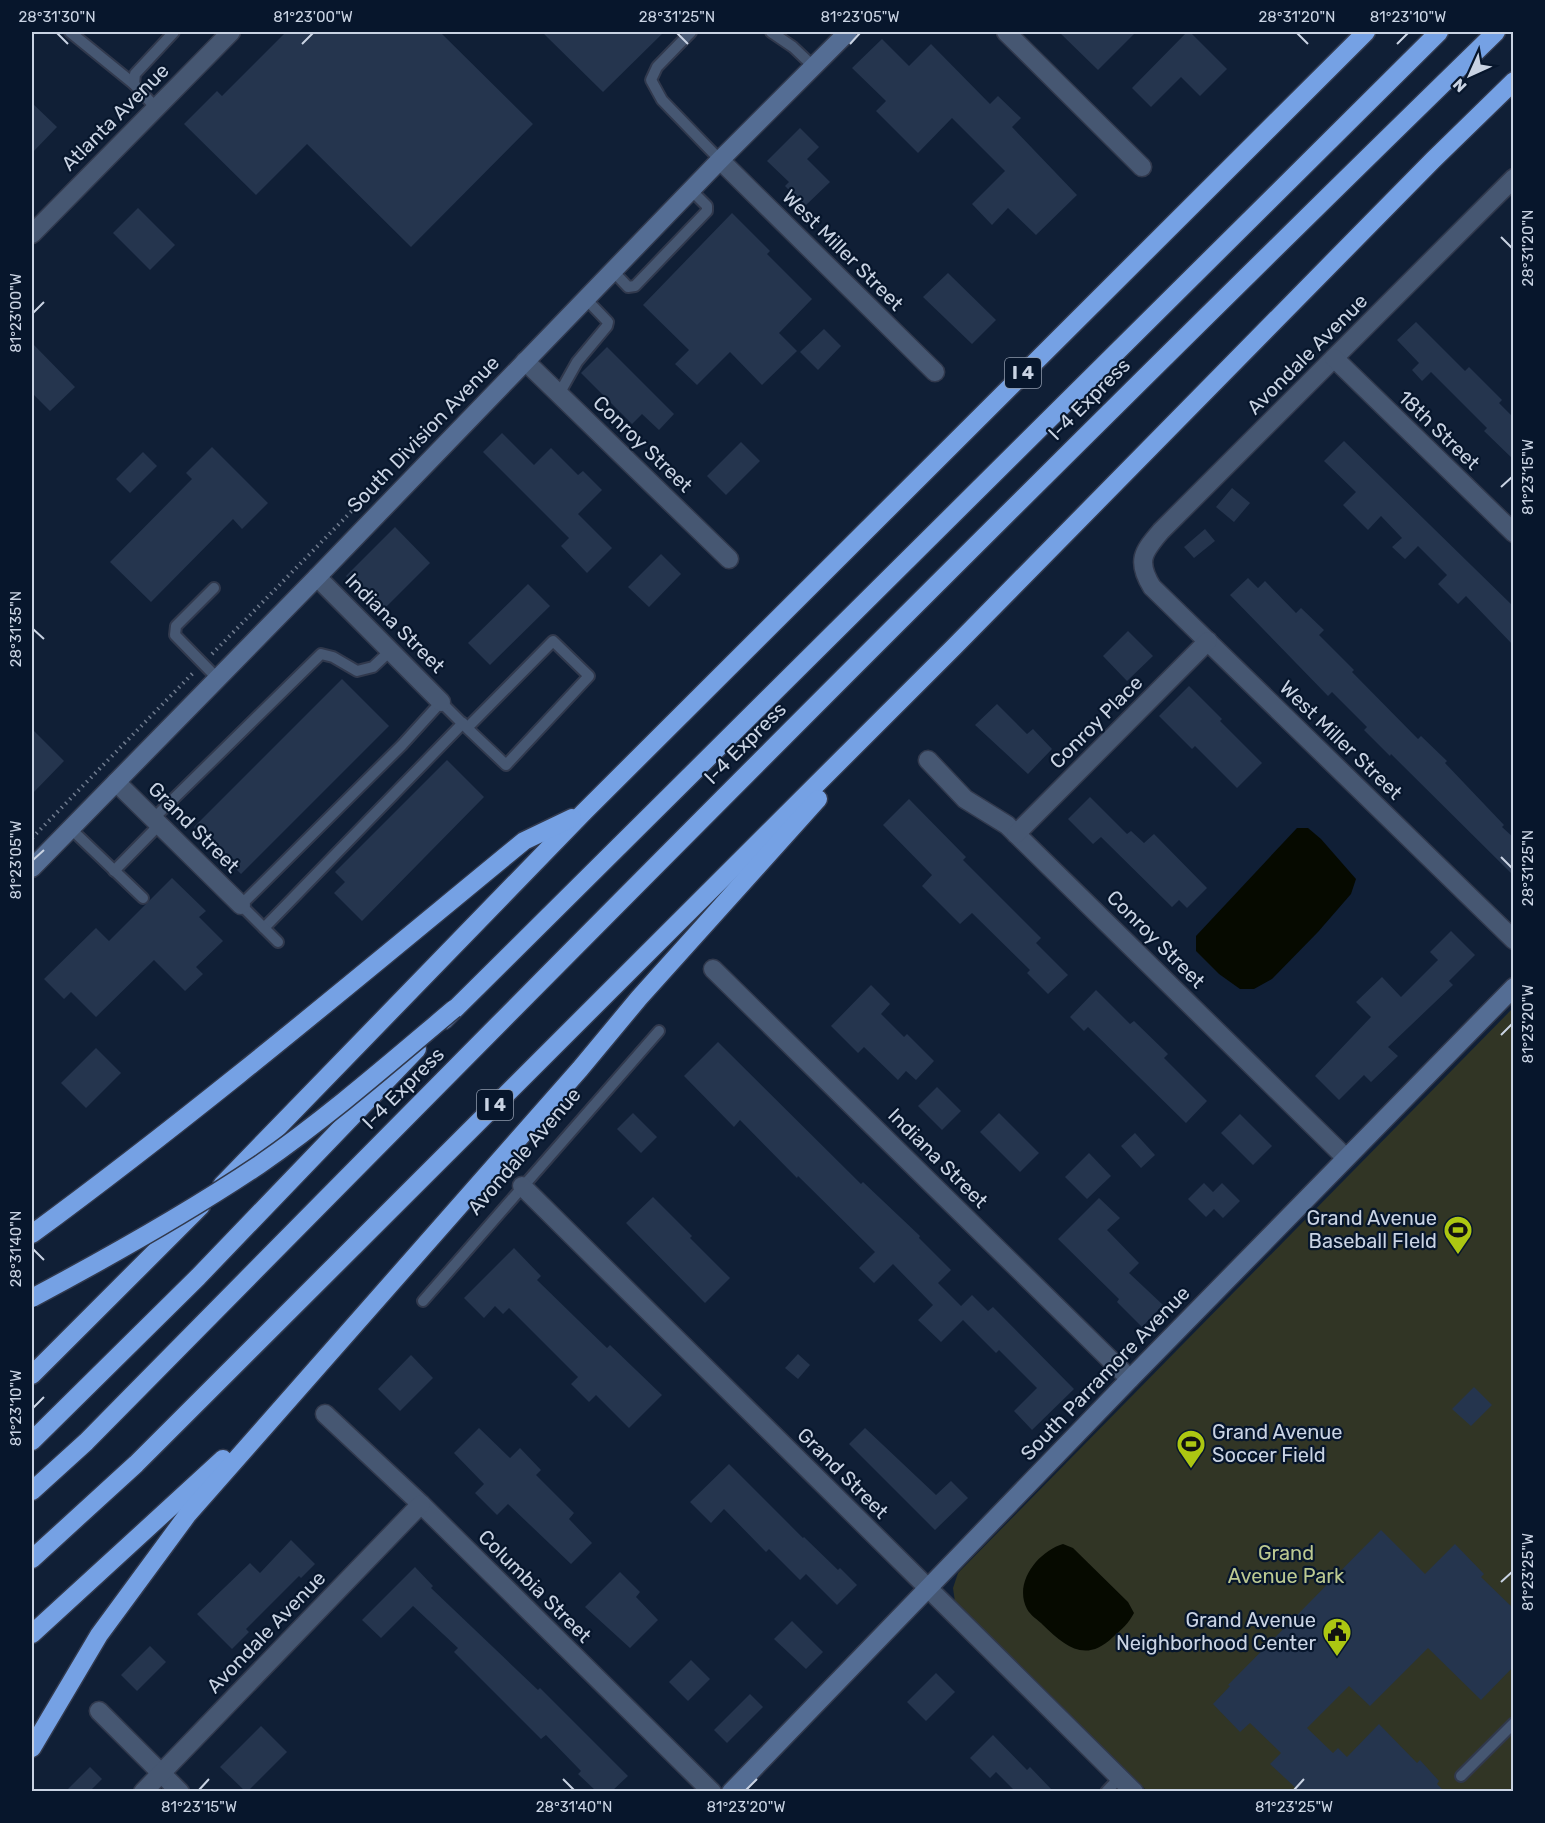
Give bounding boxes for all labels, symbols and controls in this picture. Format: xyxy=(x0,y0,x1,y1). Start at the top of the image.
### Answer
text: 28°31'30"N xyxy=(18,8,96,26)
text: 81°23'00"W xyxy=(273,8,353,26)
text: 28°31'25"N xyxy=(639,8,715,26)
text: 81°23'05"W xyxy=(821,8,899,26)
text: 28°31'20"N xyxy=(1259,8,1335,26)
text: 81°23'10"W xyxy=(1370,8,1446,26)
north arrow xyxy=(1440,45,1500,105)
street label: Atlanta Avenue xyxy=(56,58,174,176)
text: N xyxy=(1449,74,1471,96)
street label: West Miller Street xyxy=(778,185,909,316)
text: 28°31'20"N xyxy=(1519,210,1537,286)
text: 81°23'00"W xyxy=(7,273,25,353)
street label: Avondale Avenue xyxy=(1242,289,1372,419)
street label: South Division Avenue xyxy=(342,351,504,517)
street label: I-4 Express xyxy=(1043,353,1135,445)
road number: I 4 xyxy=(1005,358,1041,388)
street label: 18th Street xyxy=(1393,385,1485,475)
street label: Conroy Street xyxy=(588,391,698,497)
text: 81°23'15"W xyxy=(1519,439,1537,515)
street label: Indiana Street xyxy=(340,568,450,678)
text: 28°31'35"N xyxy=(7,591,25,667)
street label: Conroy Place xyxy=(1044,670,1148,774)
street label: West Miller Street xyxy=(1275,675,1407,805)
street label: I-4 Express xyxy=(699,697,791,789)
street label: Grand Street xyxy=(143,776,245,878)
text: 81°23'05"W xyxy=(7,821,25,899)
text: 28°31'25"N xyxy=(1519,830,1537,906)
street label: Conroy Street xyxy=(1102,885,1210,993)
text: 81°23'20"W xyxy=(1519,985,1537,1063)
street label: I-4 Express xyxy=(357,1042,449,1134)
street label: Avondale Avenue xyxy=(462,1083,586,1219)
road number: I 4 xyxy=(477,1090,513,1120)
street label: Indiana Street xyxy=(883,1103,993,1213)
place label: Grand Avenue Baseball FIeld xyxy=(1306,1206,1437,1253)
text: 28°31'40"N xyxy=(7,1211,25,1287)
sports icon: Grand Avenue Baseball FIeld xyxy=(1442,1214,1474,1256)
street label: South Parramore Avenue xyxy=(1015,1281,1195,1465)
text: 81°23'10"W xyxy=(7,1370,25,1446)
place label: Grand Avenue Soccer Field xyxy=(1212,1420,1343,1467)
street label: Grand Street xyxy=(792,1422,894,1524)
sports icon: Grand Avenue Soccer Field xyxy=(1175,1428,1207,1470)
street label: Columbia Street xyxy=(473,1524,597,1648)
text: 81°23'25"W xyxy=(1519,1533,1537,1611)
park label: Grand Avenue Park xyxy=(1228,1541,1345,1588)
street label: Avondale Avenue xyxy=(202,1566,330,1698)
place label: Grand Avenue Neighborhood Center xyxy=(1116,1608,1316,1655)
public building icon: Grand Avenue Neighborhood Center xyxy=(1321,1616,1353,1658)
text: 81°23'15"W xyxy=(161,1798,237,1816)
text: 28°31'40"N xyxy=(536,1798,612,1816)
text: 81°23'20"W xyxy=(707,1798,785,1816)
text: 81°23'25"W xyxy=(1255,1798,1333,1816)

